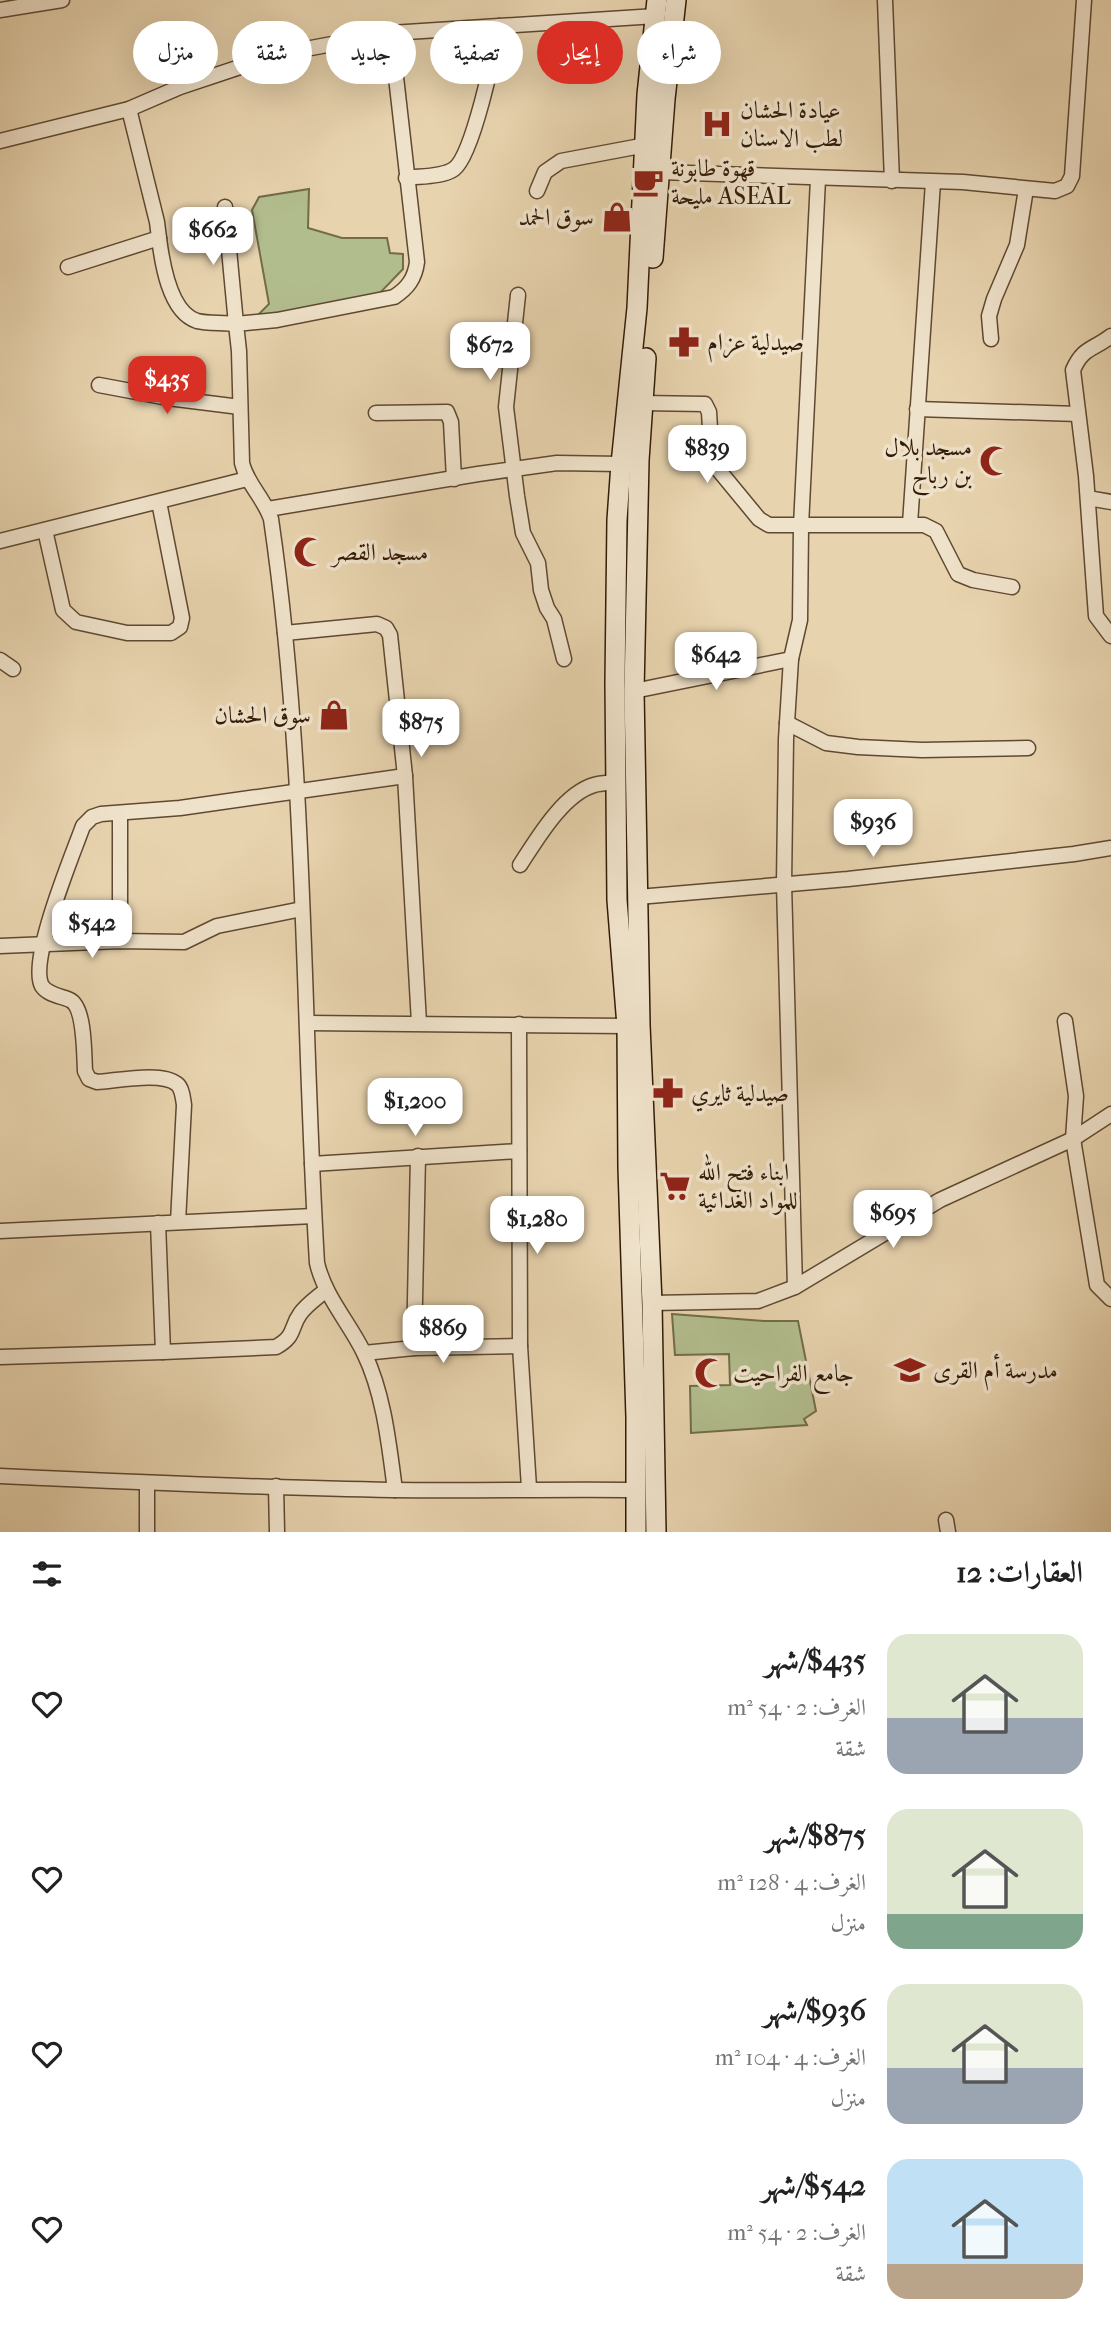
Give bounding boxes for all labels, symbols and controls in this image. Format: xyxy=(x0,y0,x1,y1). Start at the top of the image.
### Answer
chip: منزل xyxy=(133,21,218,84)
chip: شقة xyxy=(232,21,312,84)
chip: جديد xyxy=(326,21,416,84)
chip: تصفية xyxy=(430,21,523,84)
chip: إيجار xyxy=(537,21,623,84)
chip: شراء xyxy=(637,21,721,84)
place label: عيادة الحشان لطب الاسنان xyxy=(740,96,843,154)
hospital icon: عيادة الحشان لطب الاسنان xyxy=(700,107,734,141)
place label: قهوة طابونة مليحة ASEAL xyxy=(671,154,791,210)
cafe icon: قهوة طابونة مليحة ASEAL xyxy=(631,165,665,199)
shop icon: سوق الحمد xyxy=(600,200,634,234)
place label: سوق الحمد xyxy=(518,203,594,232)
pin: $662 xyxy=(172,208,254,267)
text: $662 xyxy=(188,216,238,243)
pin: $672 xyxy=(449,322,531,382)
pharmacy icon: صيدلية عزام xyxy=(667,325,701,359)
place label: صيدلية عزام xyxy=(707,328,804,363)
text: $672 xyxy=(466,331,514,358)
pin: $435 xyxy=(126,356,208,416)
text: $435 xyxy=(144,365,190,392)
pin: $839 xyxy=(666,426,748,485)
place label: مسجد بلال بن رباح xyxy=(884,433,973,496)
text: $839 xyxy=(684,434,730,461)
mosque icon: مسجد بلال بن رباح xyxy=(978,444,1012,478)
mosque icon: مسجد القصر xyxy=(292,535,326,569)
place label: مسجد القصر xyxy=(329,538,428,568)
pin: $642 xyxy=(675,632,757,692)
text: $642 xyxy=(691,641,741,668)
shop icon: سوق الحشان xyxy=(317,698,351,732)
pin: $875 xyxy=(380,700,462,759)
place label: سوق الحشان xyxy=(214,701,311,730)
text: $875 xyxy=(398,708,444,735)
pin: $936 xyxy=(832,800,914,859)
text: $936 xyxy=(850,808,896,835)
pin: $542 xyxy=(51,900,133,960)
text: $542 xyxy=(68,909,116,936)
pharmacy icon: صيدلية ثايري xyxy=(651,1076,685,1110)
pin: $1,200 xyxy=(358,1078,472,1138)
place label: صيدلية ثايري xyxy=(691,1079,789,1112)
text: $1,200 xyxy=(384,1087,446,1114)
place label: ابناء فتح الله للمواد الغدائية xyxy=(698,1153,798,1215)
supermarket icon: ابناء فتح الله للمواد الغدائية xyxy=(658,1169,692,1203)
pin: $695 xyxy=(852,1190,934,1250)
pin: $1,280 xyxy=(480,1196,594,1256)
text: $695 xyxy=(869,1199,917,1226)
text: $1,280 xyxy=(506,1205,568,1232)
pin: $869 xyxy=(402,1306,484,1365)
text: $869 xyxy=(419,1314,467,1341)
school or university icon: مدرسة أم القرى xyxy=(893,1353,927,1387)
place label: مدرسة أم القرى xyxy=(933,1353,1058,1391)
mosque icon: جامع الفراحيت xyxy=(693,1356,727,1390)
place label: جامع الفراحيت xyxy=(733,1359,854,1395)
icon: filters xyxy=(28,1555,66,1593)
text: العقارات: 12 xyxy=(956,1555,1083,1590)
text: $435/شهر xyxy=(765,1643,866,1678)
icon: home xyxy=(943,1662,1027,1746)
icon: heart xyxy=(28,1685,66,1723)
text: الغرف: 2 · 54 m² xyxy=(727,1694,866,1721)
text: شقة xyxy=(836,1735,866,1762)
text: $875/شهر xyxy=(765,1818,866,1853)
icon: home xyxy=(943,1837,1027,1921)
icon: heart xyxy=(28,1860,66,1898)
text: الغرف: 4 · 128 m² xyxy=(717,1869,866,1896)
text: منزل xyxy=(831,1910,866,1937)
text: $936/شهر xyxy=(763,1993,866,2028)
icon: home xyxy=(943,2012,1027,2096)
icon: heart xyxy=(28,2035,66,2073)
text: الغرف: 4 · 104 m² xyxy=(715,2044,866,2071)
text: منزل xyxy=(831,2085,866,2112)
text: $542/شهر xyxy=(762,2168,866,2203)
icon: home xyxy=(943,2187,1027,2271)
icon: heart xyxy=(28,2210,66,2248)
text: الغرف: 2 · 54 m² xyxy=(727,2219,866,2246)
text: شقة xyxy=(836,2260,866,2287)

